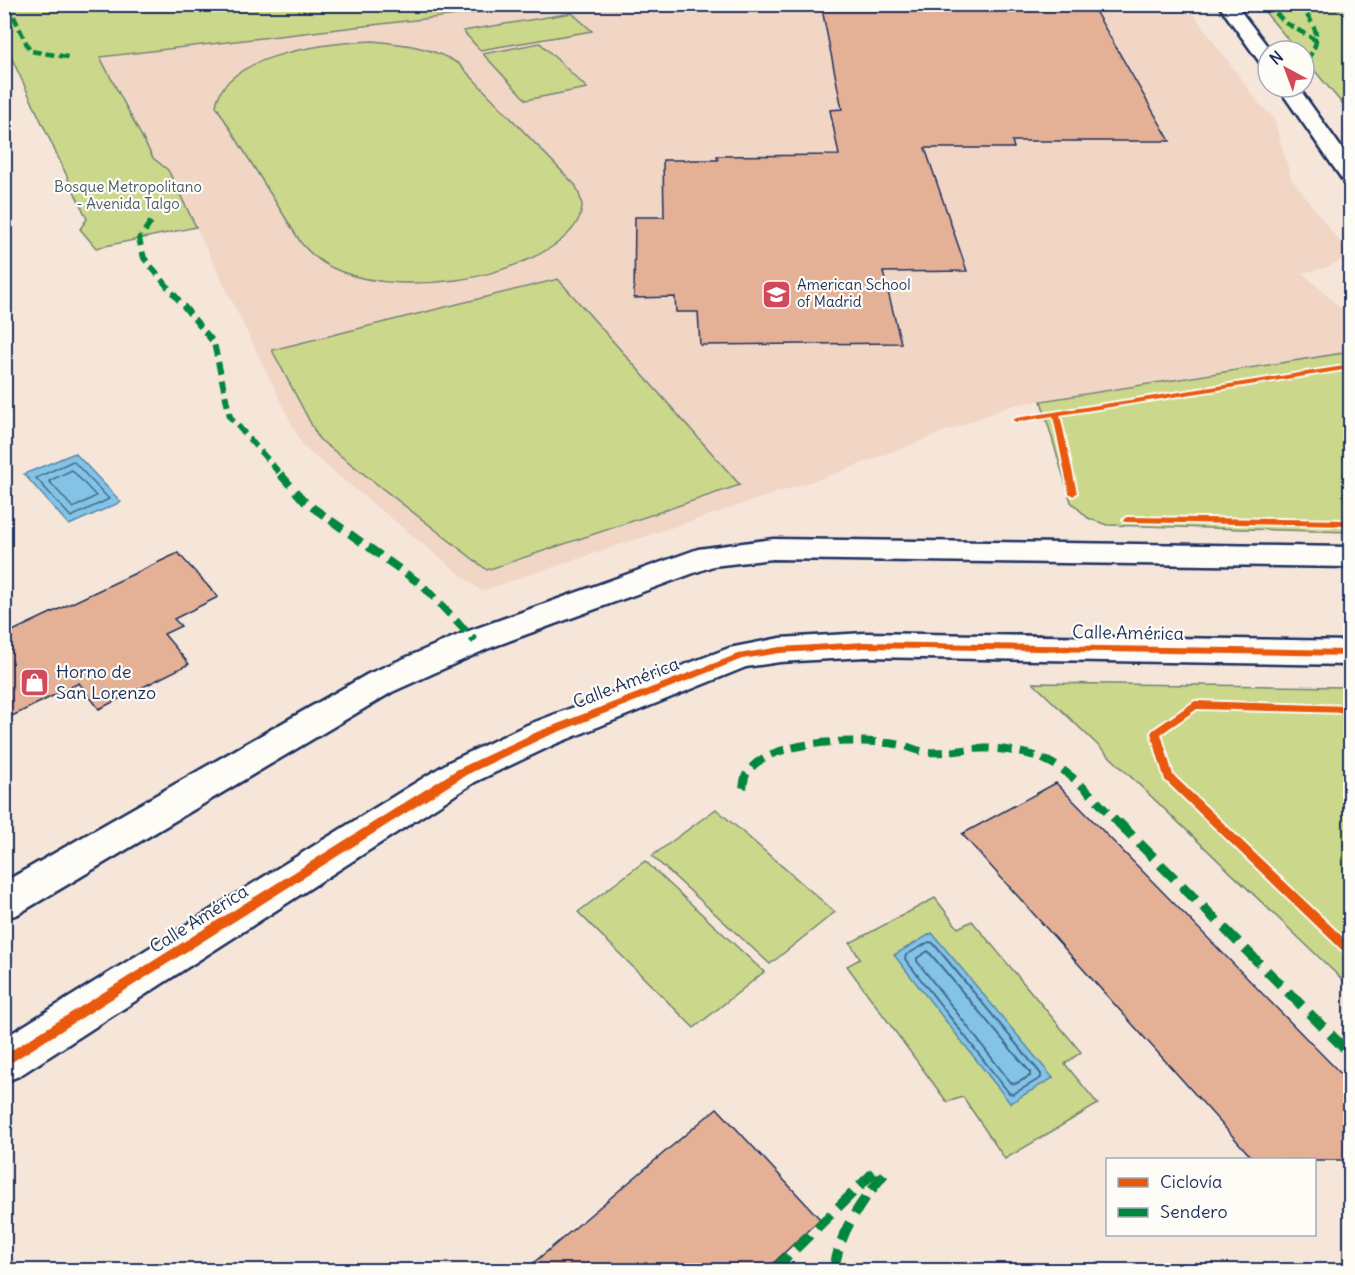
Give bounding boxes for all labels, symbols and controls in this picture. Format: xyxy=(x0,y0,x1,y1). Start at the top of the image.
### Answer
north arrow xyxy=(1256,39,1316,99)
text: N xyxy=(1265,47,1287,69)
park label: Bosque Metropolitano - Avenida Talgo xyxy=(54,177,202,213)
place label: American School of Madrid xyxy=(797,275,911,311)
school or university icon: American School of Madrid xyxy=(760,278,792,310)
street label: Calle América xyxy=(1072,620,1184,645)
street label: Calle América xyxy=(570,652,682,713)
place label: Horno de San Lorenzo xyxy=(56,660,156,704)
shop icon: Horno de San Lorenzo xyxy=(19,666,51,698)
street label: Calle América xyxy=(145,879,252,958)
legend xyxy=(1106,1158,1316,1236)
text: Ciclovía xyxy=(1160,1170,1222,1193)
text: Sendero xyxy=(1160,1200,1228,1223)

